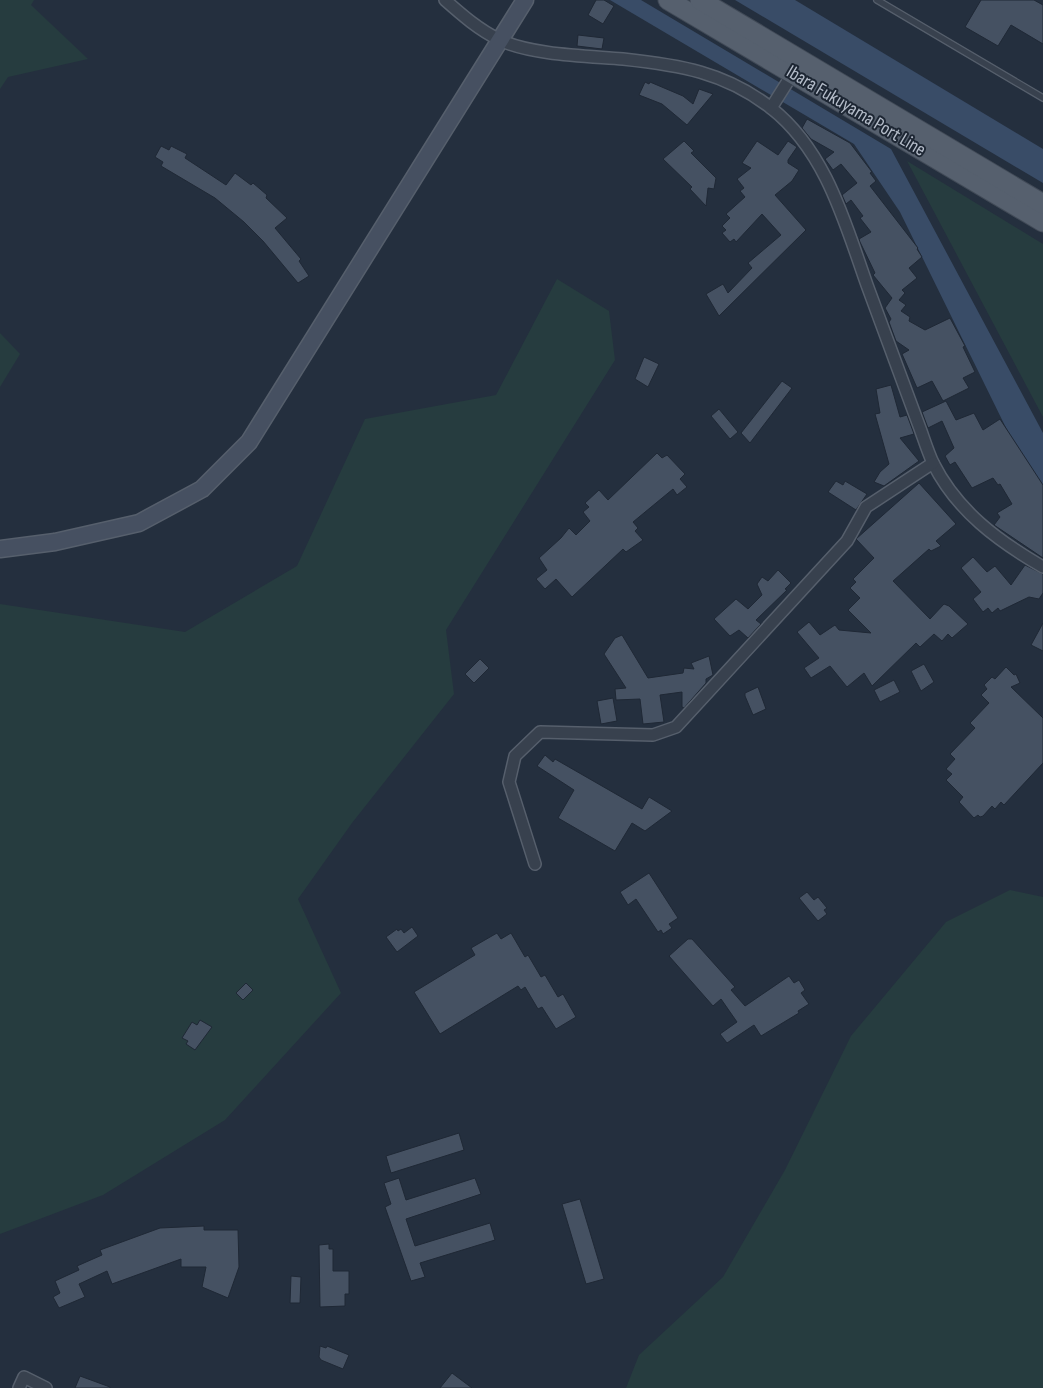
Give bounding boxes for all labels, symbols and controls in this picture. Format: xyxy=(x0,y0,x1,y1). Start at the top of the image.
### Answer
street label: Ibara Fukuyama Port Line xyxy=(782,60,930,162)

